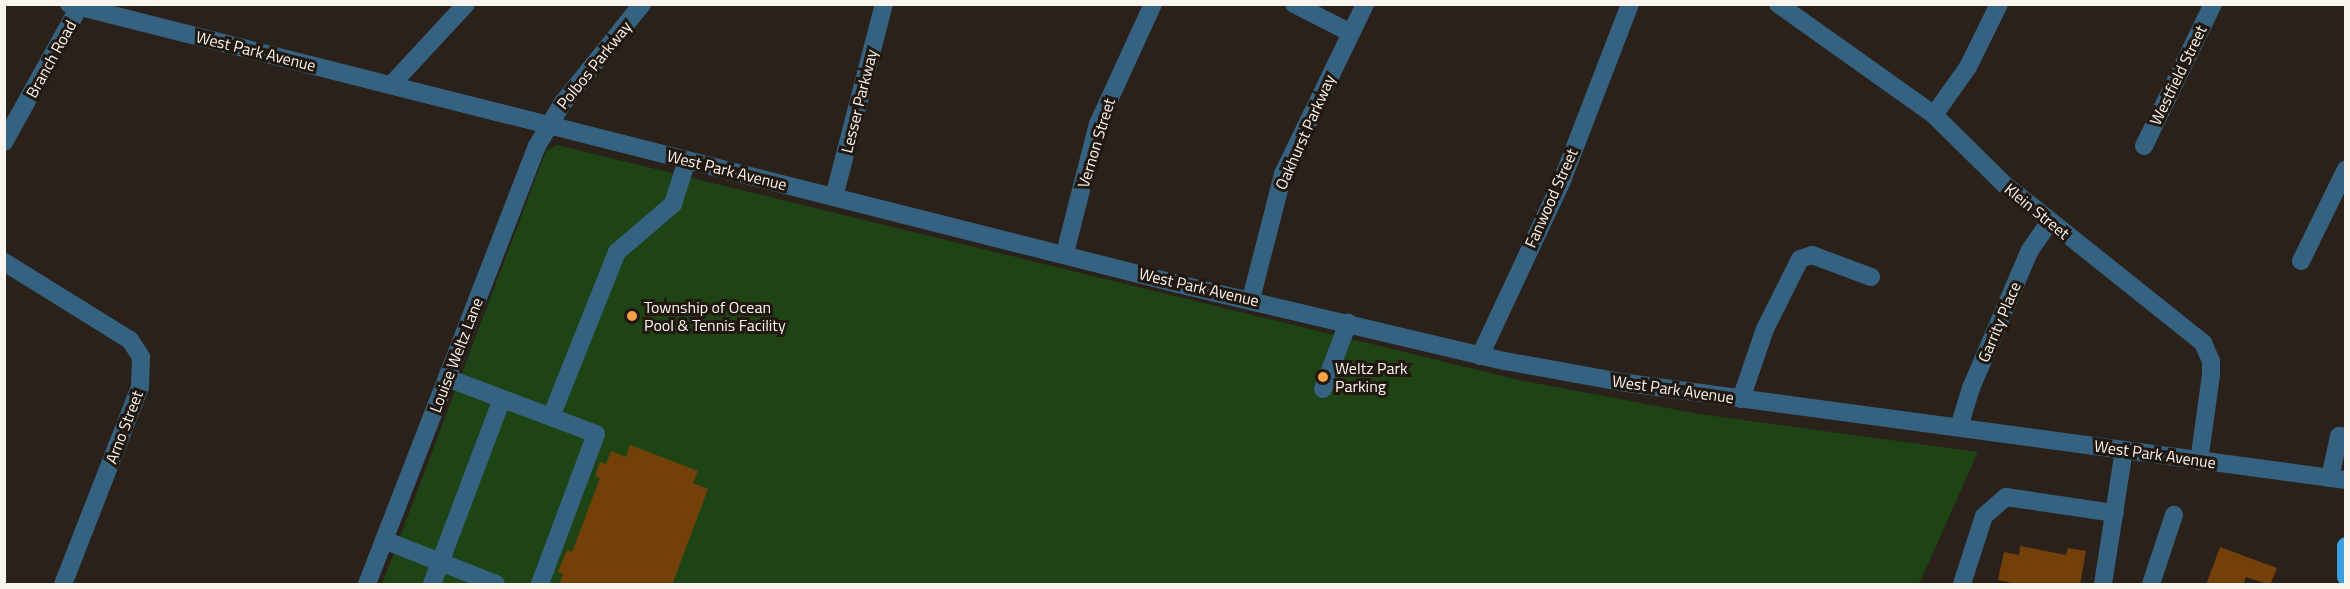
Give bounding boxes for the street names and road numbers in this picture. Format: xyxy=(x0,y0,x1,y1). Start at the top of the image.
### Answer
street label: Branch Road xyxy=(22,17,80,101)
street label: Polbos Parkway xyxy=(553,17,635,113)
street label: Westfield Street xyxy=(2146,22,2210,128)
street label: West Park Avenue xyxy=(194,27,318,75)
street label: Lesser Parkway xyxy=(837,47,881,155)
street label: Oakhurst Parkway xyxy=(1271,72,1339,192)
street label: Vernon Street xyxy=(1073,96,1119,190)
street label: Fanwood Street xyxy=(1521,145,1581,251)
street label: West Park Avenue xyxy=(665,146,789,194)
street label: Klein Street xyxy=(2001,179,2073,243)
street label: West Park Avenue xyxy=(1137,264,1261,310)
street label: Garrity Place xyxy=(1973,279,2025,365)
street label: Louise Weltz Lane xyxy=(425,295,487,415)
street label: West Park Avenue xyxy=(1611,371,1735,407)
street label: Arno Street xyxy=(101,388,147,466)
street label: West Park Avenue xyxy=(2093,436,2217,472)

